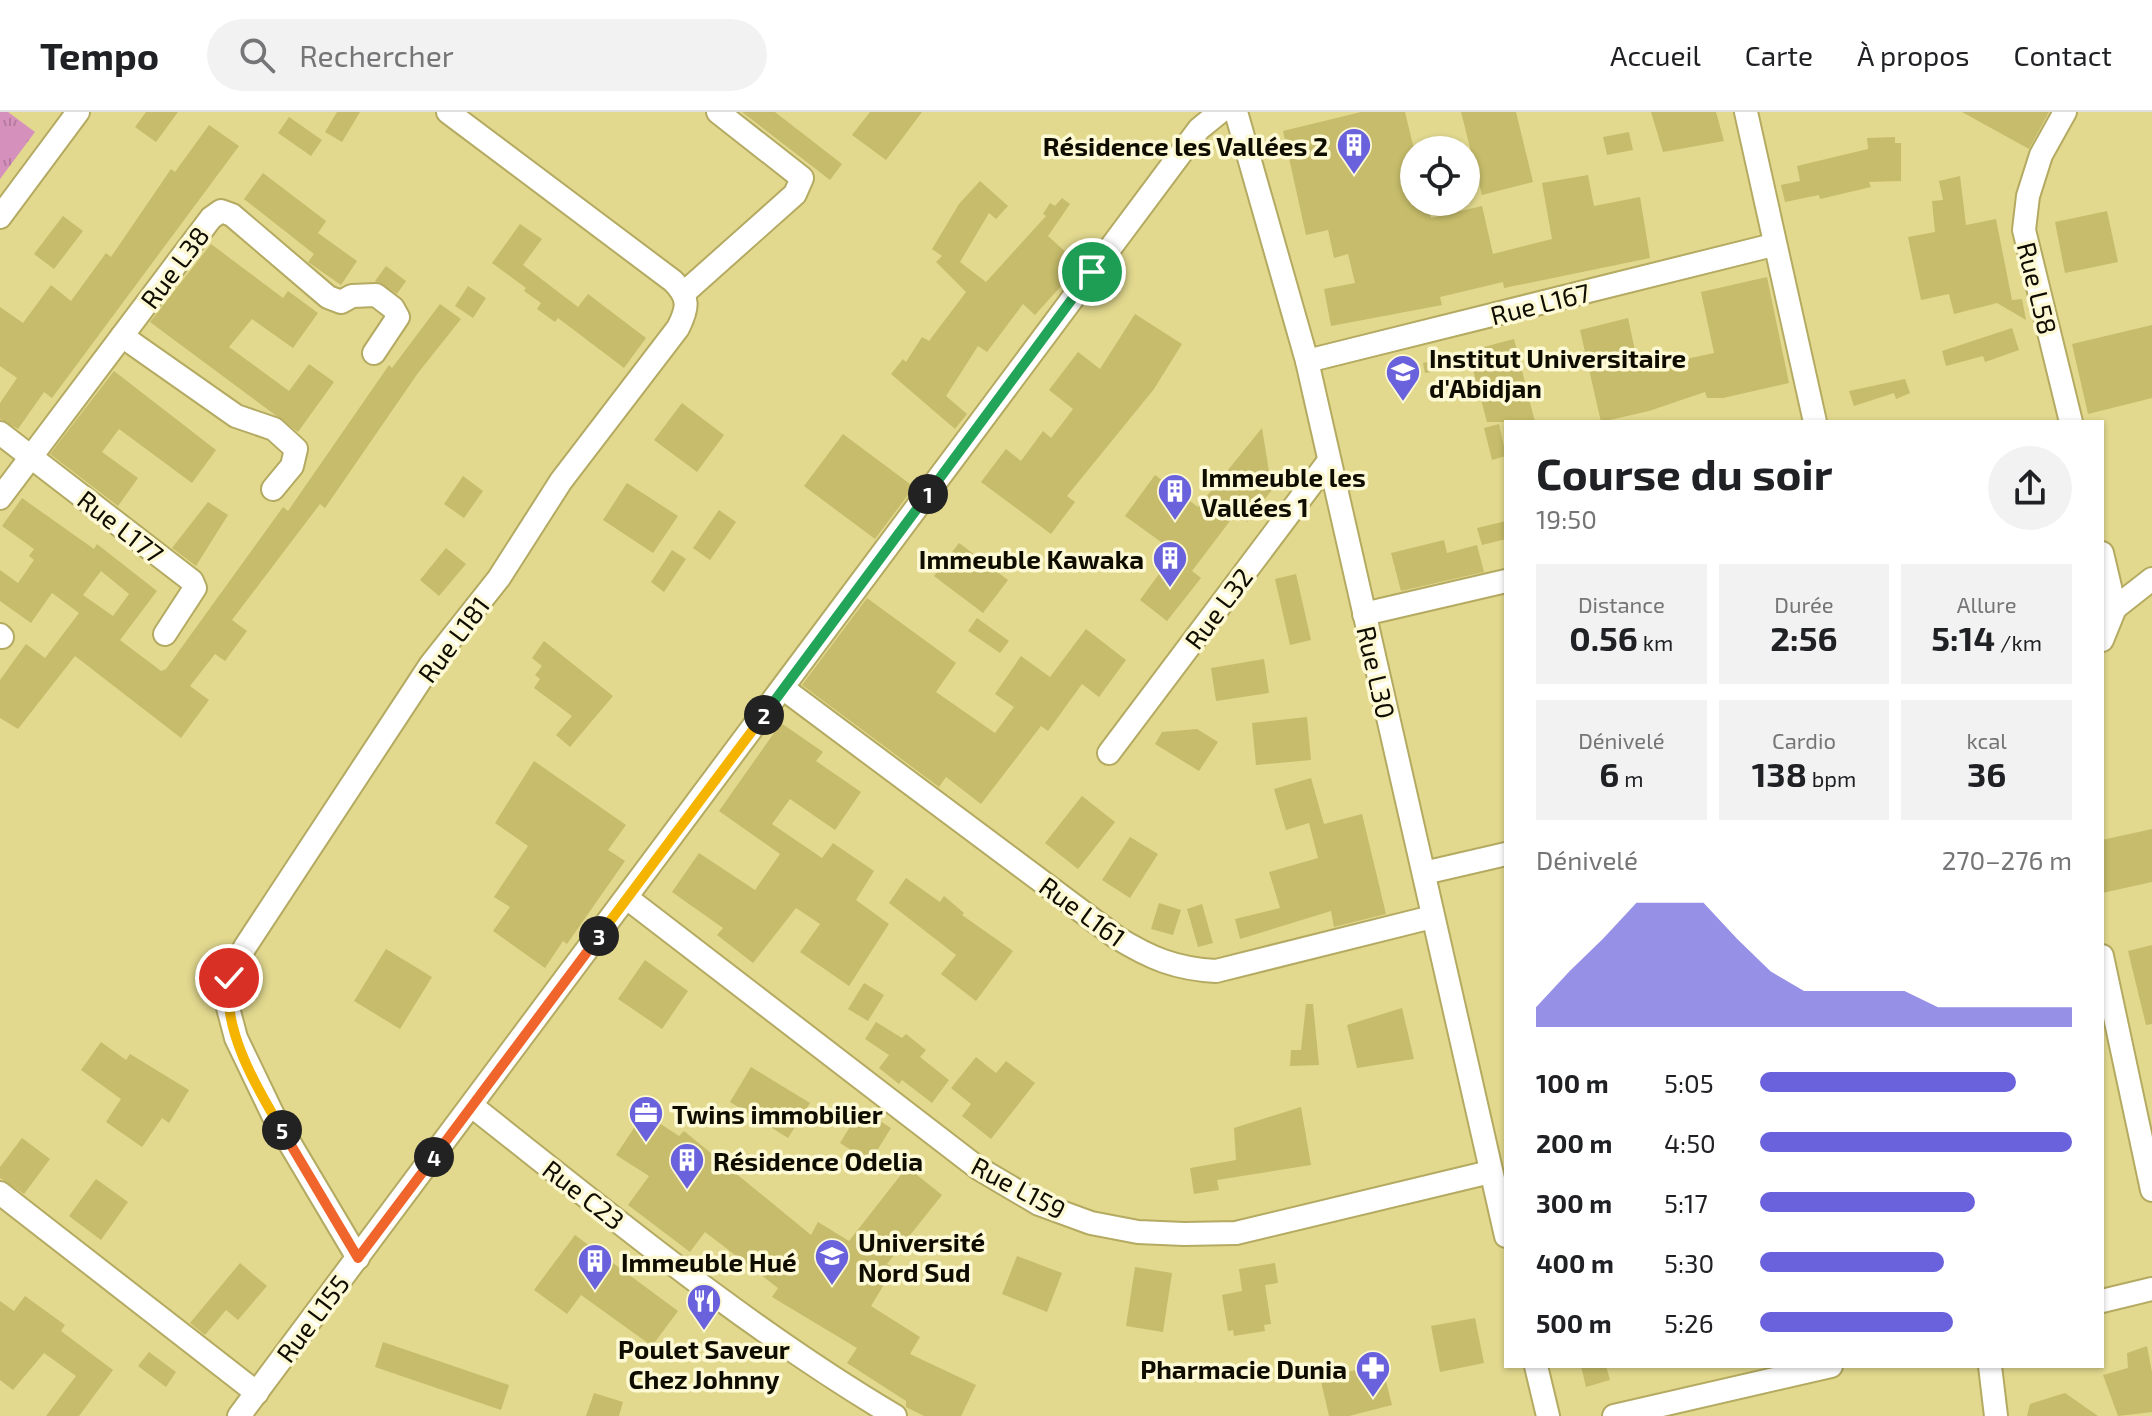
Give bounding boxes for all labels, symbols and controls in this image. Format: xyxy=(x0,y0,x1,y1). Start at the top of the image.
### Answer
search box xyxy=(207,19,767,91)
text: Tempo xyxy=(40,32,159,78)
icon: search xyxy=(235,33,279,77)
text: Rechercher xyxy=(299,37,454,73)
text: Accueil xyxy=(1610,38,1701,72)
text: Carte xyxy=(1745,38,1813,72)
text: À propos xyxy=(1857,38,1969,72)
text: Contact xyxy=(2013,38,2112,72)
building icon: Résidence les Vallées 2 xyxy=(1335,126,1373,176)
place label: Résidence les Vallées 2 xyxy=(1043,130,1328,161)
map controls xyxy=(1400,136,1480,216)
button: locate xyxy=(1400,136,1480,216)
street label: Rue L38 xyxy=(133,220,215,314)
pin xyxy=(1058,238,1126,306)
street label: Rue L58 xyxy=(2012,239,2064,337)
icon: arrive xyxy=(1070,250,1114,294)
street label: Rue L167 xyxy=(1487,276,1593,330)
place label: Institut Universitaire d'Abidjan xyxy=(1429,342,1686,403)
school or university icon: Institut Universitaire d'Abidjan xyxy=(1384,353,1422,403)
text: Course du soir xyxy=(1536,446,1833,499)
button: share xyxy=(1988,446,2072,530)
place label: Immeuble les Vallées 1 xyxy=(1201,461,1366,522)
building icon: Immeuble les Vallées 1 xyxy=(1156,472,1194,522)
pin: 1 xyxy=(908,474,948,514)
text: 1 xyxy=(923,481,933,507)
street label: Rue L177 xyxy=(72,483,170,569)
text: 19:50 xyxy=(1536,503,1597,534)
building icon: Immeuble Kawaka xyxy=(1151,539,1189,589)
place label: Immeuble Kawaka xyxy=(919,543,1144,574)
street label: Rue L32 xyxy=(1178,561,1258,655)
street label: Rue L181 xyxy=(411,590,495,688)
text: Distance xyxy=(1578,591,1665,617)
text: Durée xyxy=(1774,591,1834,617)
text: Allure xyxy=(1957,591,2016,617)
text: 0.56 xyxy=(1569,617,1638,658)
text: 2:56 xyxy=(1770,617,1838,658)
text: 5:14 xyxy=(1931,617,1995,658)
street label: Rue L30 xyxy=(1351,623,1403,721)
text: km xyxy=(1638,629,1673,655)
text: /km xyxy=(1995,629,2042,655)
pin: 2 xyxy=(744,695,784,735)
text: 2 xyxy=(758,702,770,728)
text: Dénivelé xyxy=(1578,727,1665,753)
text: Cardio xyxy=(1772,727,1836,753)
text: kcal xyxy=(1967,727,2007,753)
text: 6 xyxy=(1599,753,1619,794)
text: 138 xyxy=(1752,753,1807,794)
text: 36 xyxy=(1967,753,2006,794)
text: m xyxy=(1619,765,1643,791)
text: bpm xyxy=(1807,765,1856,791)
text: Dénivelé xyxy=(1536,844,1638,875)
text: 270–276 m xyxy=(1942,844,2072,875)
street label: Rue L161 xyxy=(1034,870,1132,952)
pin: 3 xyxy=(579,916,619,956)
text: 3 xyxy=(593,923,605,949)
pin xyxy=(195,944,263,1012)
icon: check xyxy=(207,956,251,1000)
text: 100 m xyxy=(1536,1067,1609,1098)
text: 5:05 xyxy=(1664,1067,1714,1098)
office icon: Twins immobilier xyxy=(627,1094,665,1144)
place label: Twins immobilier xyxy=(672,1098,883,1129)
pin: 5 xyxy=(262,1110,302,1150)
text: 5 xyxy=(276,1117,288,1143)
text: 200 m xyxy=(1536,1127,1612,1158)
text: 4:50 xyxy=(1664,1127,1716,1158)
pin: 4 xyxy=(414,1137,454,1177)
building icon: Résidence Odelia xyxy=(668,1141,706,1191)
text: 4 xyxy=(427,1144,441,1170)
place label: Résidence Odelia xyxy=(713,1145,923,1176)
street label: Rue L159 xyxy=(967,1149,1071,1225)
street label: Rue C23 xyxy=(537,1153,631,1235)
text: 300 m xyxy=(1536,1187,1612,1218)
text: 5:17 xyxy=(1664,1187,1708,1218)
place label: Université Nord Sud xyxy=(858,1226,985,1287)
school or university icon: Université Nord Sud xyxy=(813,1237,851,1287)
building icon: Immeuble Hué xyxy=(576,1242,614,1292)
place label: Immeuble Hué xyxy=(621,1246,797,1277)
text: 400 m xyxy=(1536,1247,1614,1278)
text: 5:30 xyxy=(1664,1247,1714,1278)
street label: Rue L155 xyxy=(269,1268,355,1368)
restaurant icon: Poulet Saveur Chez Johnny xyxy=(685,1282,723,1332)
text: 500 m xyxy=(1536,1307,1612,1338)
text: 5:26 xyxy=(1664,1307,1714,1338)
place label: Poulet Saveur Chez Johnny xyxy=(618,1333,790,1395)
pharmacy icon: Pharmacie Dunia xyxy=(1354,1349,1392,1399)
place label: Pharmacie Dunia xyxy=(1140,1353,1347,1384)

